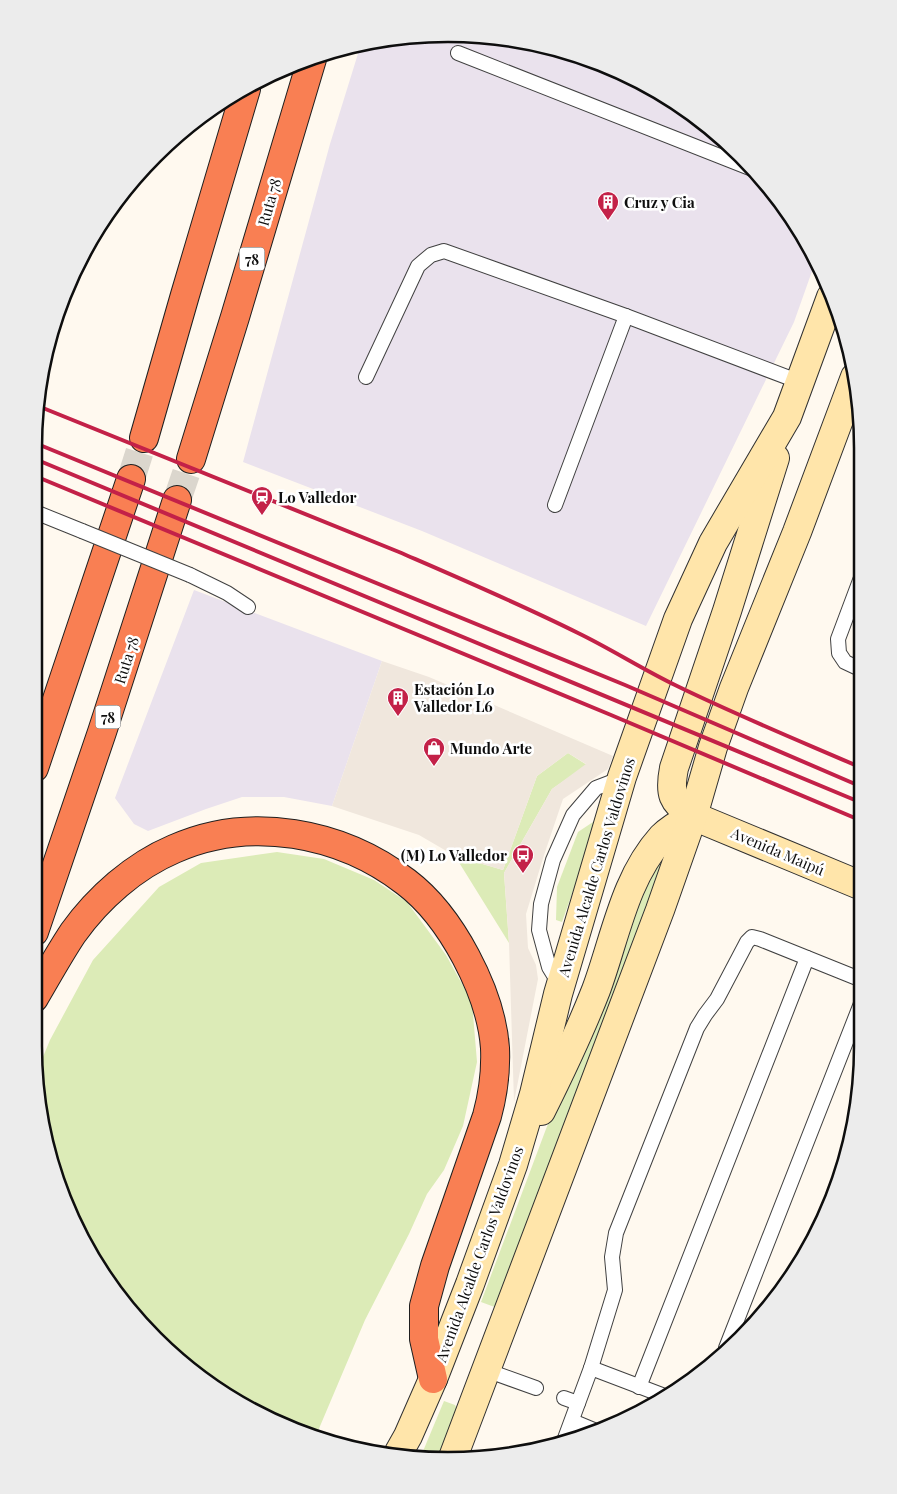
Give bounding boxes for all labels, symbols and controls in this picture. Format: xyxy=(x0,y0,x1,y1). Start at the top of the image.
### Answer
street label: Ruta 78 xyxy=(253,176,285,228)
building icon: Cruz y Cia xyxy=(596,190,620,221)
place label: Cruz y Cia xyxy=(624,192,695,212)
road number: 78 xyxy=(240,248,264,270)
station icon: Lo Valledor xyxy=(250,485,274,516)
place label: Lo Valledor xyxy=(278,487,357,507)
street label: Ruta 78 xyxy=(109,634,143,686)
place label: Estación Lo Valledor L6 xyxy=(413,679,494,716)
building icon: Estación Lo Valledor L6 xyxy=(386,686,410,717)
road number: 78 xyxy=(96,706,120,729)
shop icon: Mundo Arte xyxy=(422,736,446,767)
place label: Mundo Arte xyxy=(450,738,533,758)
street label: Avenida Alcalde Carlos Valdovinos xyxy=(553,755,639,980)
street label: Avenida Maipú xyxy=(727,822,828,880)
bus stop icon: (M) Lo Valledor xyxy=(511,843,535,874)
place label: (M) Lo Valledor xyxy=(401,845,507,865)
street label: Avenida Alcalde Carlos Valdovinos xyxy=(430,1143,527,1366)

